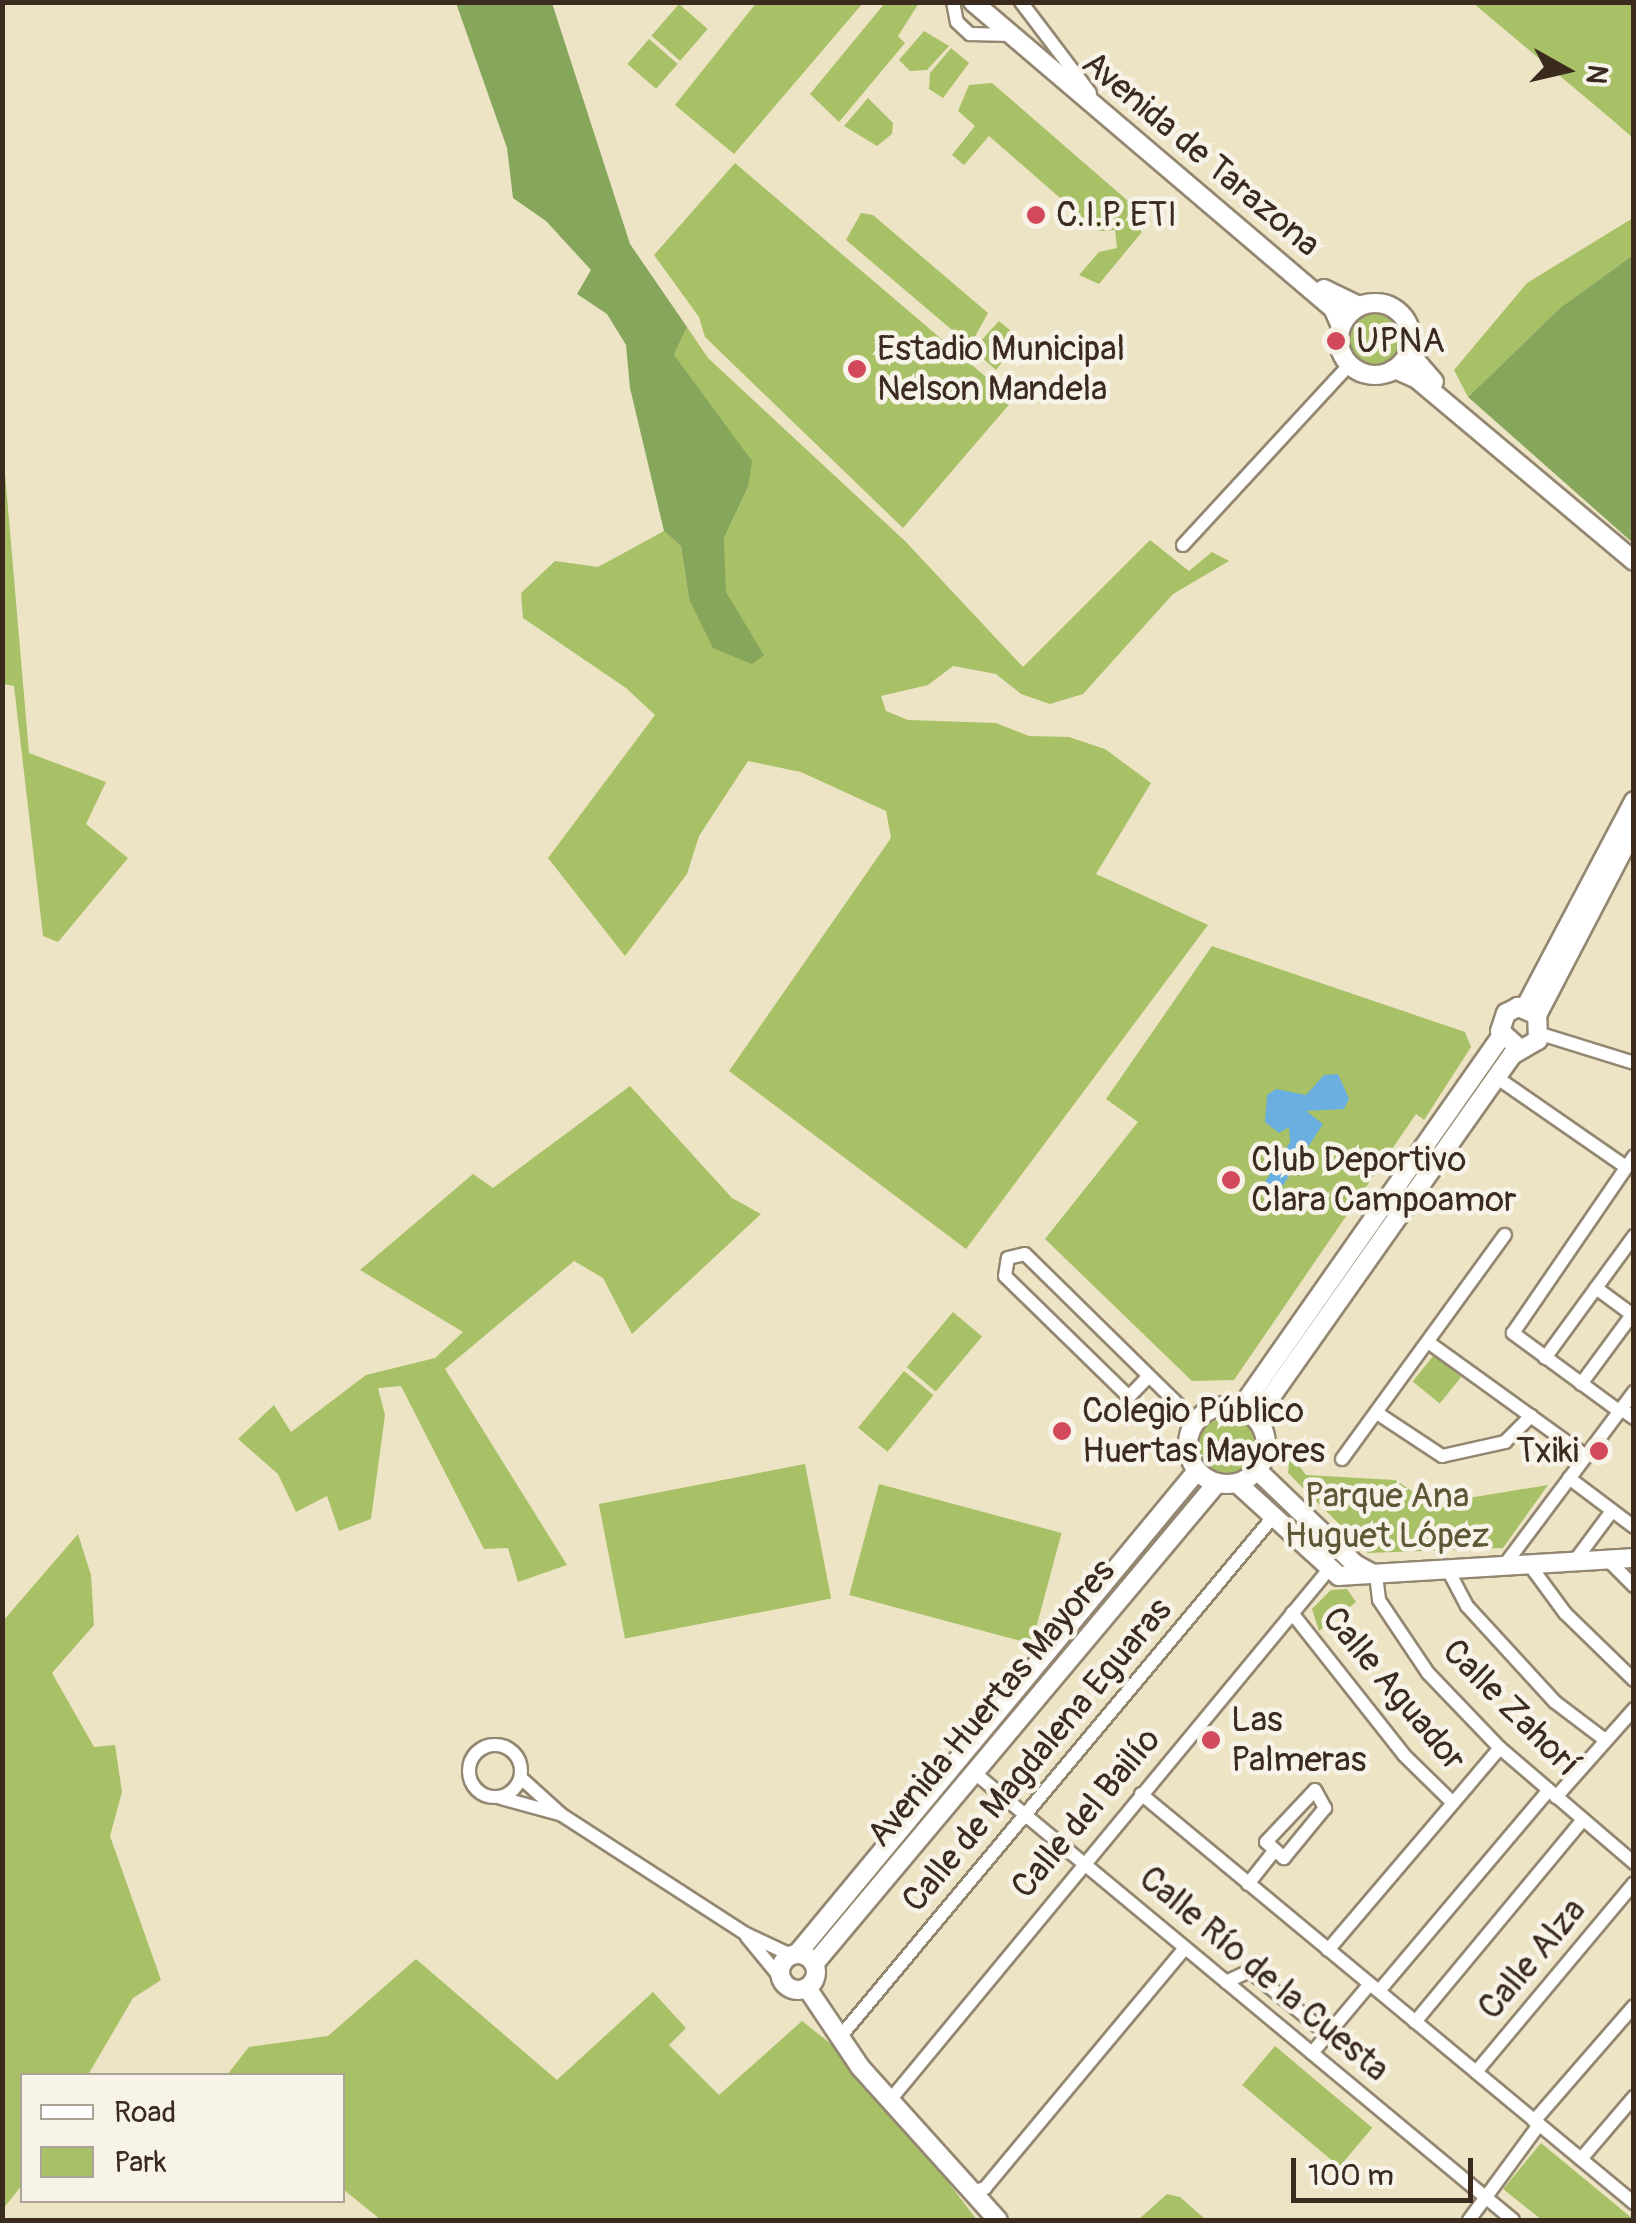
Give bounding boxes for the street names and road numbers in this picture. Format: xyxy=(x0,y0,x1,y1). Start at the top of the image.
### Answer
street label: Avenida de Tarazona xyxy=(1074,42,1328,266)
street label: Avenida Huertas Mayores xyxy=(858,1550,1124,1856)
street label: Calle de Magdalena Eguaras xyxy=(893,1589,1181,1921)
street label: Calle Aguador xyxy=(1313,1598,1475,1780)
street label: Calle Zahorí xyxy=(1434,1631,1588,1785)
street label: Calle del Bailío xyxy=(1003,1719,1169,1907)
street label: Calle Río de la Cuesta xyxy=(1131,1857,1397,2091)
street label: Calle Alza xyxy=(1469,1890,1595,2028)

